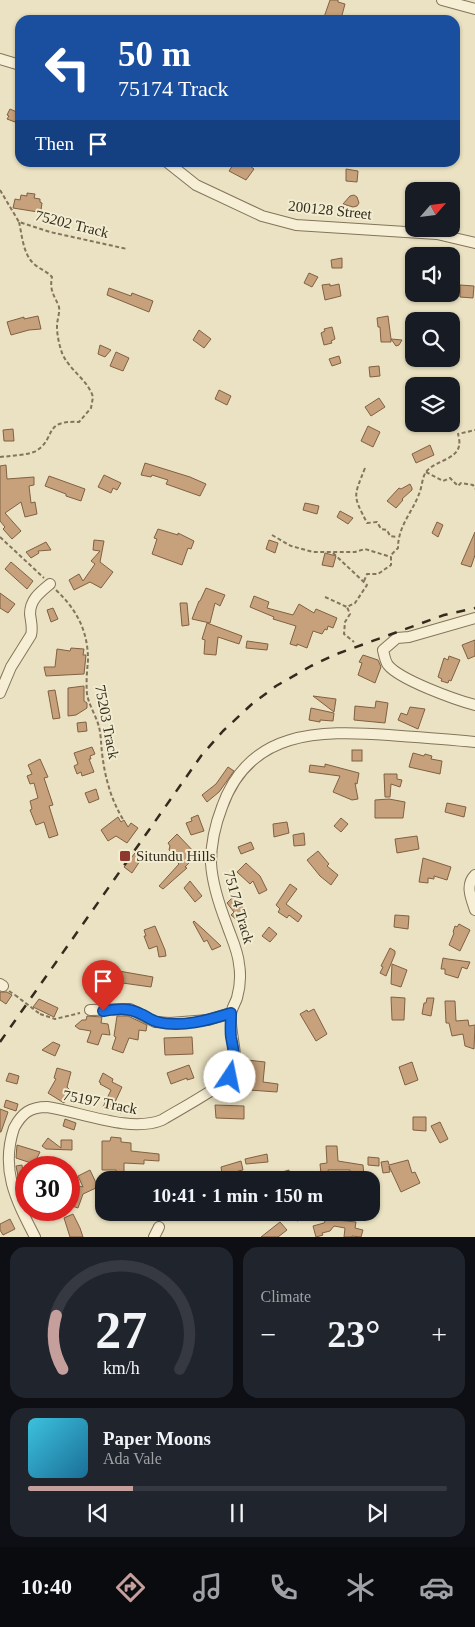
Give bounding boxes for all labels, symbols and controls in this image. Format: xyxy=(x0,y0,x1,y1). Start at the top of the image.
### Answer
icon: left xyxy=(35,35,100,100)
text: 50 m xyxy=(118,35,191,74)
text: 75174 Track xyxy=(118,76,229,101)
icon: arrive xyxy=(84,130,112,158)
text: Then xyxy=(35,133,74,154)
north arrow xyxy=(405,182,460,238)
map controls xyxy=(405,182,460,432)
street label: 200128 Street xyxy=(288,198,373,222)
street label: 75202 Track xyxy=(33,207,111,241)
button: sound xyxy=(405,247,460,302)
button: search xyxy=(405,312,460,367)
button: layers xyxy=(405,377,460,432)
street label: 75203 Track xyxy=(92,683,122,761)
place label: Situndu Hills xyxy=(136,848,216,864)
marker: Situndu Hills xyxy=(118,849,132,863)
street label: 75174 Track xyxy=(221,869,257,946)
pin xyxy=(82,960,124,1011)
icon: arrive xyxy=(89,967,117,995)
position arrow xyxy=(203,1050,255,1102)
street label: 75197 Track xyxy=(61,1087,139,1117)
speed limit sign: 30 xyxy=(15,1156,80,1221)
text: 10:41 · 1 min · 150 m xyxy=(152,1185,323,1206)
text: Climate xyxy=(261,1288,311,1305)
text: 27 xyxy=(95,1302,147,1359)
text: 23° xyxy=(327,1313,380,1355)
text: − xyxy=(261,1319,276,1350)
text: + xyxy=(431,1319,447,1350)
text: km/h xyxy=(103,1358,140,1378)
text: Paper Moons xyxy=(103,1428,211,1449)
text: Ada Vale xyxy=(103,1450,162,1467)
icon: previous xyxy=(84,1499,112,1527)
icon: pause xyxy=(223,1499,251,1527)
icon: next xyxy=(363,1499,391,1527)
icon: directions xyxy=(113,1570,148,1605)
icon: music xyxy=(190,1570,225,1605)
icon: phone xyxy=(266,1570,301,1605)
icon: climate xyxy=(343,1570,378,1605)
icon: car xyxy=(419,1570,454,1605)
text: 10:40 xyxy=(21,1574,72,1599)

